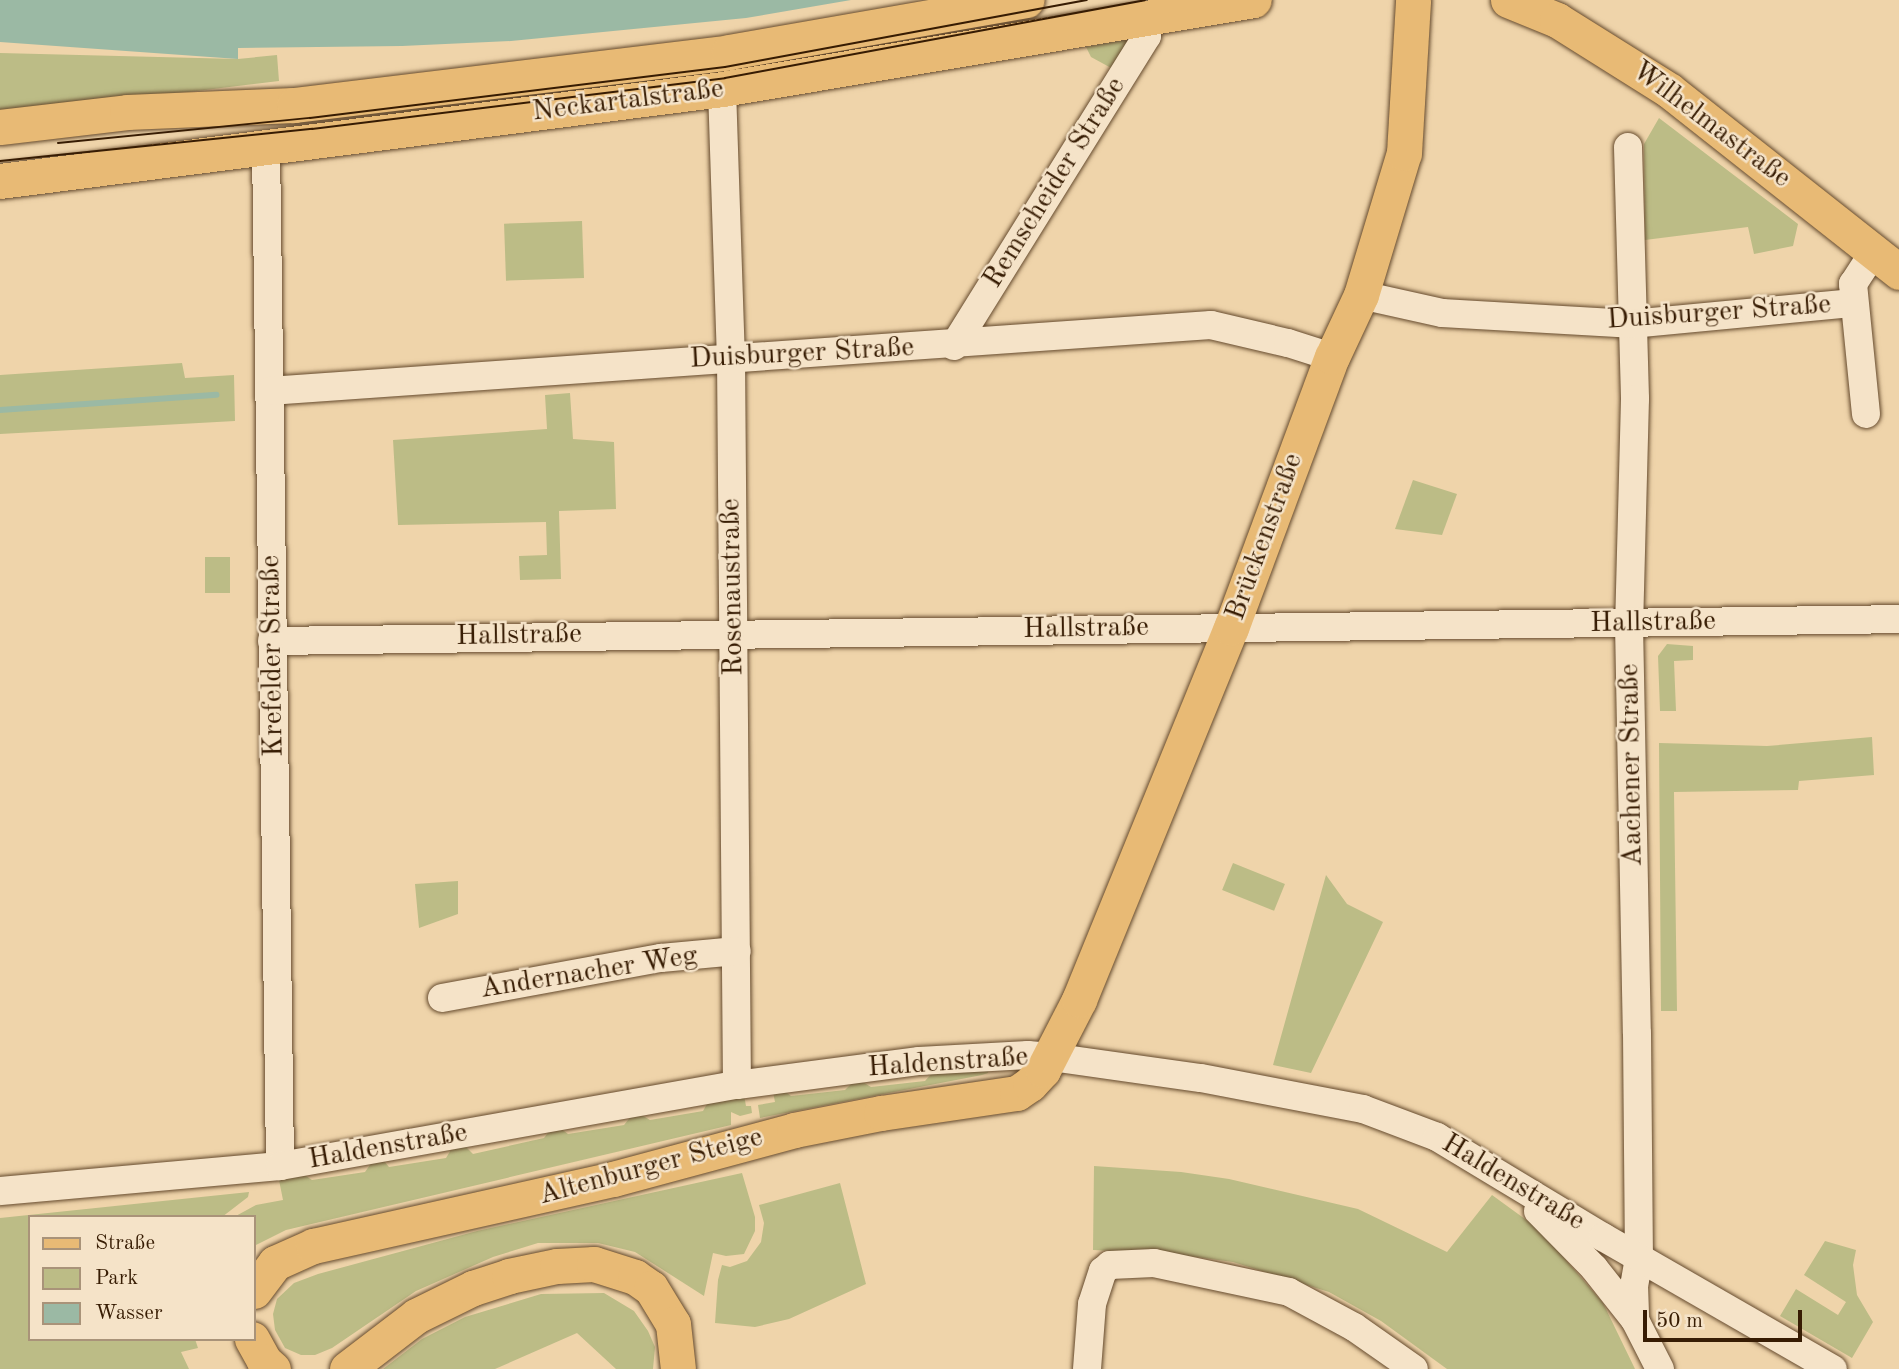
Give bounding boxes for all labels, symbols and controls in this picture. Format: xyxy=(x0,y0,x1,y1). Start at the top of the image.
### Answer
street label: Wilhelmastraße xyxy=(1625,54,1797,196)
street label: Remscheider Straße xyxy=(977,71,1133,295)
street label: Neckartalstraße xyxy=(530,73,726,129)
street label: Duisburger Straße xyxy=(1606,288,1832,338)
street label: Duisburger Straße xyxy=(689,331,915,377)
street label: Brückenstraße xyxy=(1219,449,1311,625)
street label: Rosenaustraße xyxy=(715,498,751,676)
street label: Krefelder Straße xyxy=(254,555,292,757)
street label: Hallstraße xyxy=(1590,605,1716,641)
street label: Hallstraße xyxy=(1023,611,1149,647)
street label: Hallstraße xyxy=(456,618,582,654)
street label: Aachener Straße xyxy=(1613,663,1651,867)
street label: Andernacher Weg xyxy=(478,939,700,1007)
street label: Haldenstraße xyxy=(867,1041,1029,1085)
street label: Haldenstraße xyxy=(306,1116,470,1178)
street label: Altenburger Steige xyxy=(535,1121,767,1213)
street label: Haldenstraße xyxy=(1435,1127,1591,1239)
legend xyxy=(28,1215,256,1341)
text: Straße xyxy=(95,1233,155,1254)
text: Park xyxy=(95,1268,138,1289)
scale bar xyxy=(1647,1296,1806,1340)
text: Wasser xyxy=(95,1303,163,1324)
text: 50 m xyxy=(1656,1311,1703,1332)

